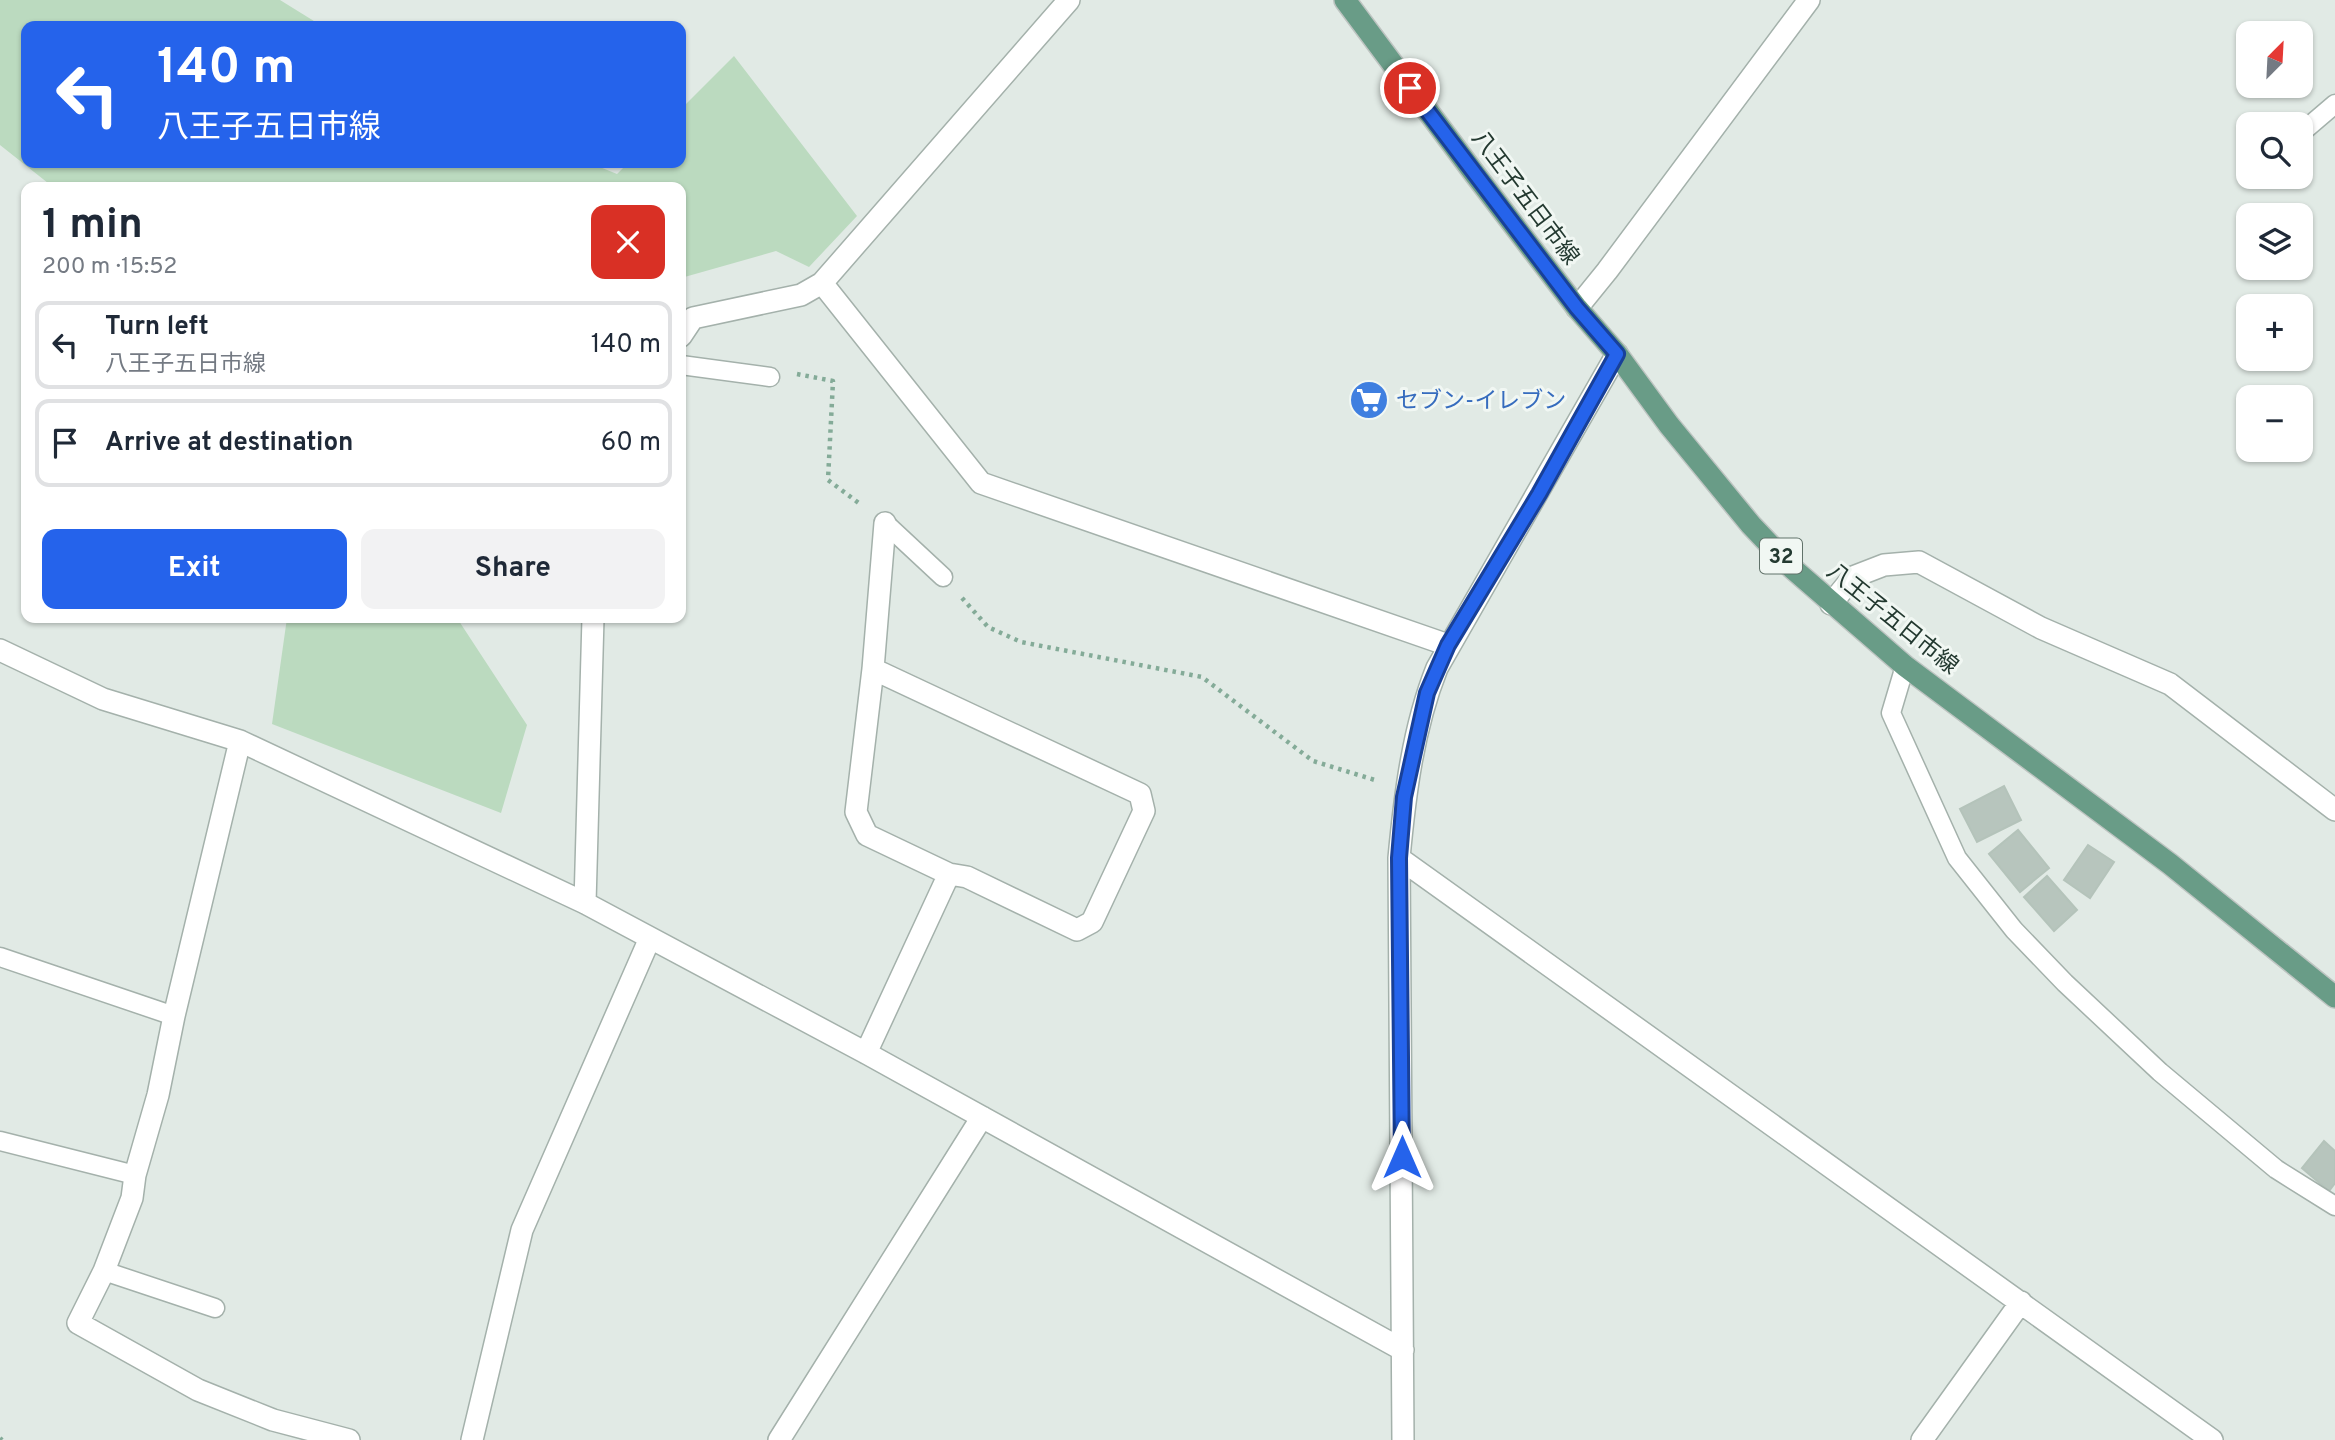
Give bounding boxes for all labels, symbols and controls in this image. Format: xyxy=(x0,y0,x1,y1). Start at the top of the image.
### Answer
north arrow xyxy=(2236,21,2314,98)
map controls xyxy=(2236,21,2313,462)
text: 140 m xyxy=(157,39,296,101)
icon: left xyxy=(42,49,133,140)
pin xyxy=(1380,58,1440,118)
icon: arrive xyxy=(1391,69,1429,107)
text: 八王子五日市線 xyxy=(157,109,381,149)
button: search xyxy=(2236,112,2313,189)
street label: 八王子五日市線 xyxy=(1464,125,1584,272)
text: 1 min xyxy=(42,200,143,253)
button: layers xyxy=(2236,203,2313,280)
button: close xyxy=(591,205,665,279)
text: 200 m · 15:52 xyxy=(42,253,177,282)
button: + xyxy=(2236,294,2313,371)
text: Turn left xyxy=(105,311,209,344)
icon: left xyxy=(46,326,84,364)
text: 140 m xyxy=(591,329,661,362)
text: 八王子五日市線 xyxy=(105,351,266,380)
supermarket icon: セブン-イレブン xyxy=(1348,379,1390,421)
button: − xyxy=(2236,385,2313,462)
place label: セブン-イレブン xyxy=(1396,388,1566,417)
icon: arrive xyxy=(46,424,84,462)
text: Arrive at destination xyxy=(105,427,353,460)
text: 60 m xyxy=(601,427,661,460)
button: Exit xyxy=(42,529,347,609)
button: Share xyxy=(361,529,665,609)
road number: 32 xyxy=(1760,538,1802,574)
street label: 八王子五日市線 xyxy=(1820,558,1963,682)
position arrow xyxy=(1365,1120,1439,1194)

